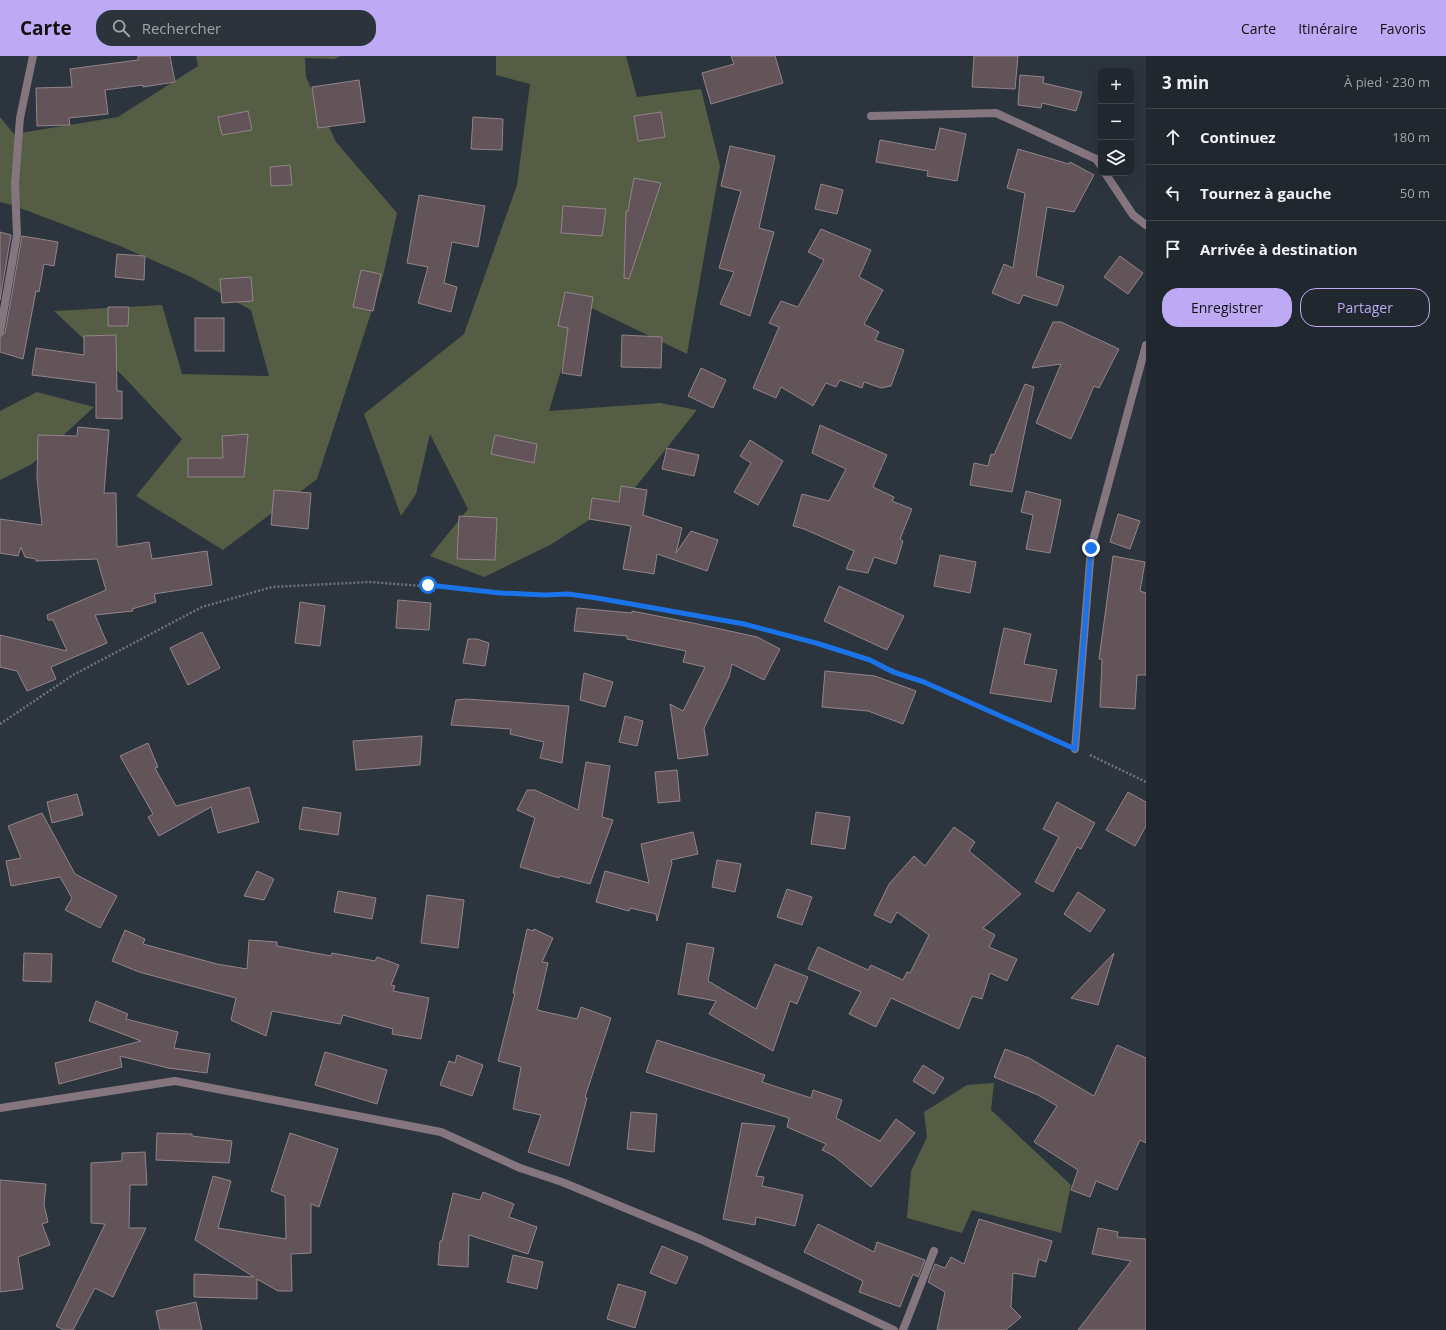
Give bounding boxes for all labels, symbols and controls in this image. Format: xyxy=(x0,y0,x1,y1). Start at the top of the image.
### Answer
search box xyxy=(96,10,376,46)
text: Carte xyxy=(20,15,72,41)
icon: search xyxy=(110,17,132,39)
text: Rechercher xyxy=(142,18,221,38)
text: Carte xyxy=(1241,19,1276,38)
text: Itinéraire xyxy=(1298,19,1358,38)
text: Favoris xyxy=(1380,19,1426,38)
map controls xyxy=(1098,68,1134,176)
button: + xyxy=(1098,68,1134,104)
text: 3 min xyxy=(1162,71,1209,94)
text: À pied · 230 m xyxy=(1344,73,1430,91)
button: − xyxy=(1098,104,1134,140)
icon: ahead xyxy=(1162,126,1184,148)
text: Continuez xyxy=(1200,127,1276,147)
text: 180 m xyxy=(1392,128,1430,146)
button: layers xyxy=(1098,140,1134,176)
icon: left xyxy=(1162,182,1184,204)
text: Tournez à gauche xyxy=(1200,183,1331,203)
text: 50 m xyxy=(1400,184,1430,202)
icon: arrive xyxy=(1162,238,1184,260)
text: Arrivée à destination xyxy=(1200,239,1358,259)
button: Enregistrer xyxy=(1162,288,1292,327)
button: Partager xyxy=(1300,288,1430,327)
route end xyxy=(1082,539,1100,557)
route start xyxy=(419,576,437,594)

